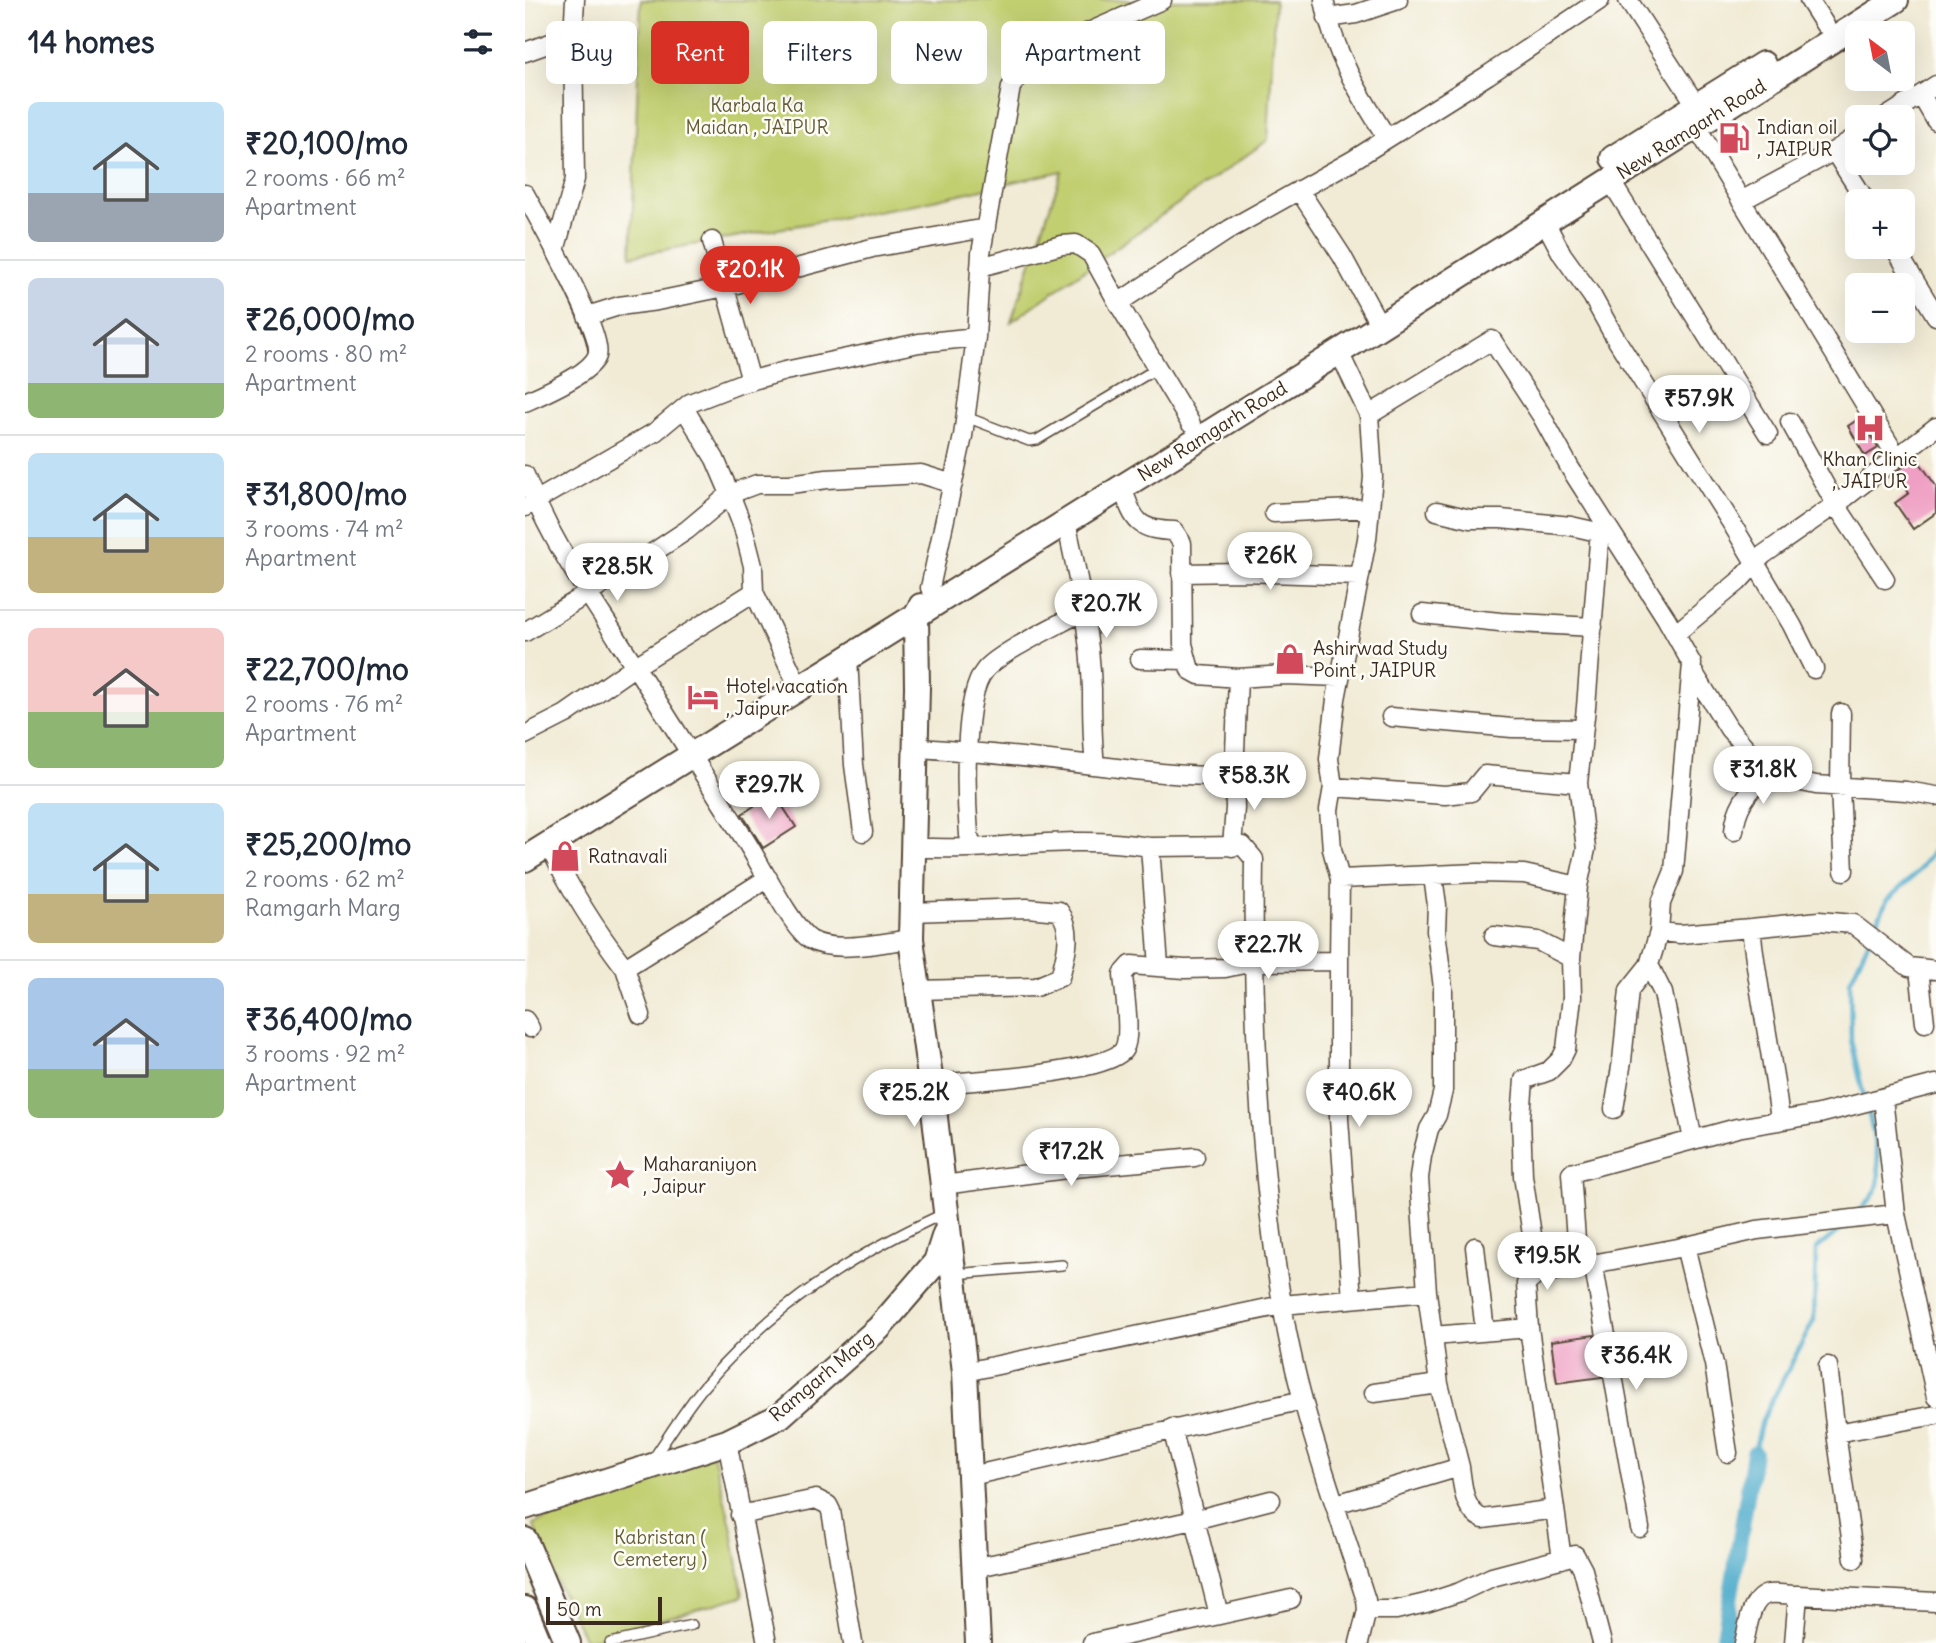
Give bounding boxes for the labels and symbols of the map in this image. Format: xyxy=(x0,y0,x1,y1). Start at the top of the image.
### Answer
north arrow xyxy=(1845,21,1915,91)
street label: New Ramgarh Road xyxy=(1612,73,1770,185)
park label: Karbala Ka Maidan , JAIPUR xyxy=(685,93,829,139)
place label: Indian oil , JAIPUR xyxy=(1757,115,1837,161)
fuel station icon: Indian oil , JAIPUR xyxy=(1717,121,1751,155)
pin: ₹20.1K xyxy=(693,246,807,306)
street label: New Ramgarh Road xyxy=(1133,375,1291,487)
pin: ₹57.9K xyxy=(1642,376,1756,435)
hospital icon: Khan Clinic , JAIPUR xyxy=(1853,411,1887,445)
place label: Khan Clinic , JAIPUR xyxy=(1822,447,1918,493)
pin: ₹26K xyxy=(1229,532,1311,592)
pin: ₹28.5K xyxy=(560,544,674,603)
pin: ₹20.7K xyxy=(1049,580,1163,640)
place label: Ashirwad Study Point , JAIPUR xyxy=(1313,636,1448,682)
shop icon: Ashirwad Study Point , JAIPUR xyxy=(1273,642,1307,676)
place label: Hotel vacation , Jaipur xyxy=(726,674,848,720)
hotel icon: Hotel vacation , Jaipur xyxy=(686,680,720,714)
pin: ₹31.8K xyxy=(1706,746,1820,806)
pin: ₹58.3K xyxy=(1197,752,1311,812)
pin: ₹29.7K xyxy=(712,762,826,821)
shop icon: Ratnavali xyxy=(548,839,582,873)
place label: Ratnavali xyxy=(588,844,668,868)
pin: ₹22.7K xyxy=(1211,922,1325,981)
pin: ₹25.2K xyxy=(857,1070,971,1129)
pin: ₹40.6K xyxy=(1302,1070,1416,1129)
pin: ₹17.2K xyxy=(1014,1128,1128,1188)
place label: Maharaniyon , Jaipur xyxy=(643,1152,757,1198)
place icon: Maharaniyon , Jaipur xyxy=(603,1158,637,1192)
pin: ₹19.5K xyxy=(1490,1232,1604,1292)
street label: Ramgarh Marg xyxy=(764,1326,878,1426)
pin: ₹36.4K xyxy=(1579,1332,1693,1392)
park label: Kabristan ( Cemetery ) xyxy=(613,1525,707,1571)
scale bar xyxy=(546,1594,661,1626)

